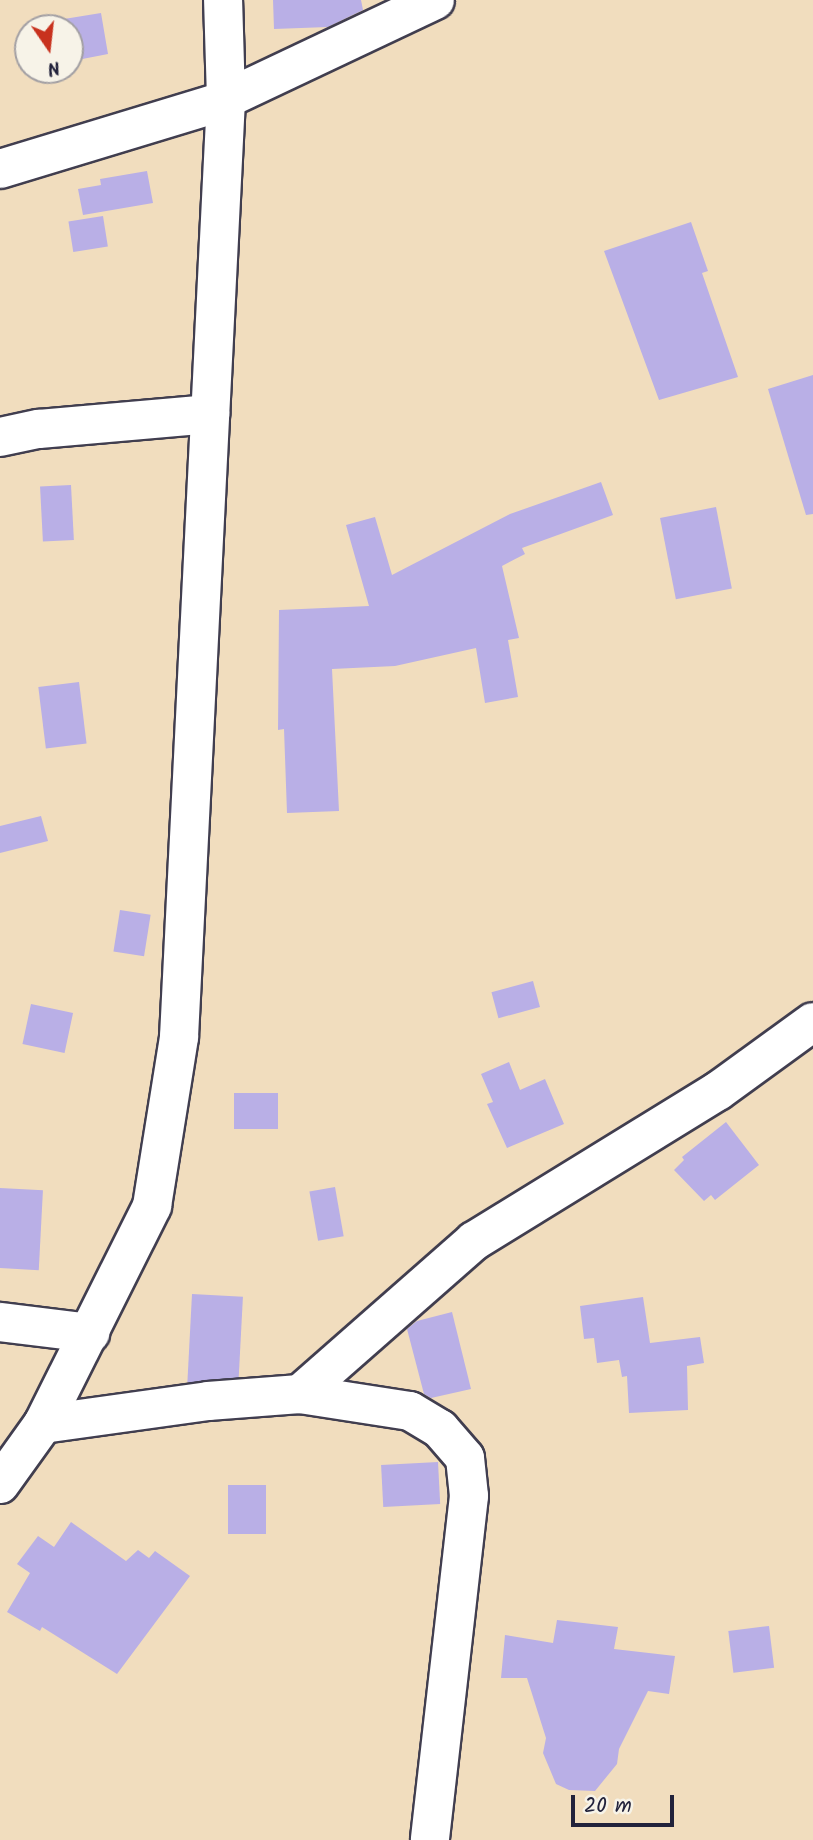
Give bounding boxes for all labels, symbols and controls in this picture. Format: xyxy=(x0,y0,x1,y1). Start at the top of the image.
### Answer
north arrow xyxy=(14,14,84,84)
text: N xyxy=(44,51,63,83)
scale bar xyxy=(575,1780,678,1824)
text: 20 m xyxy=(584,1790,632,1823)

